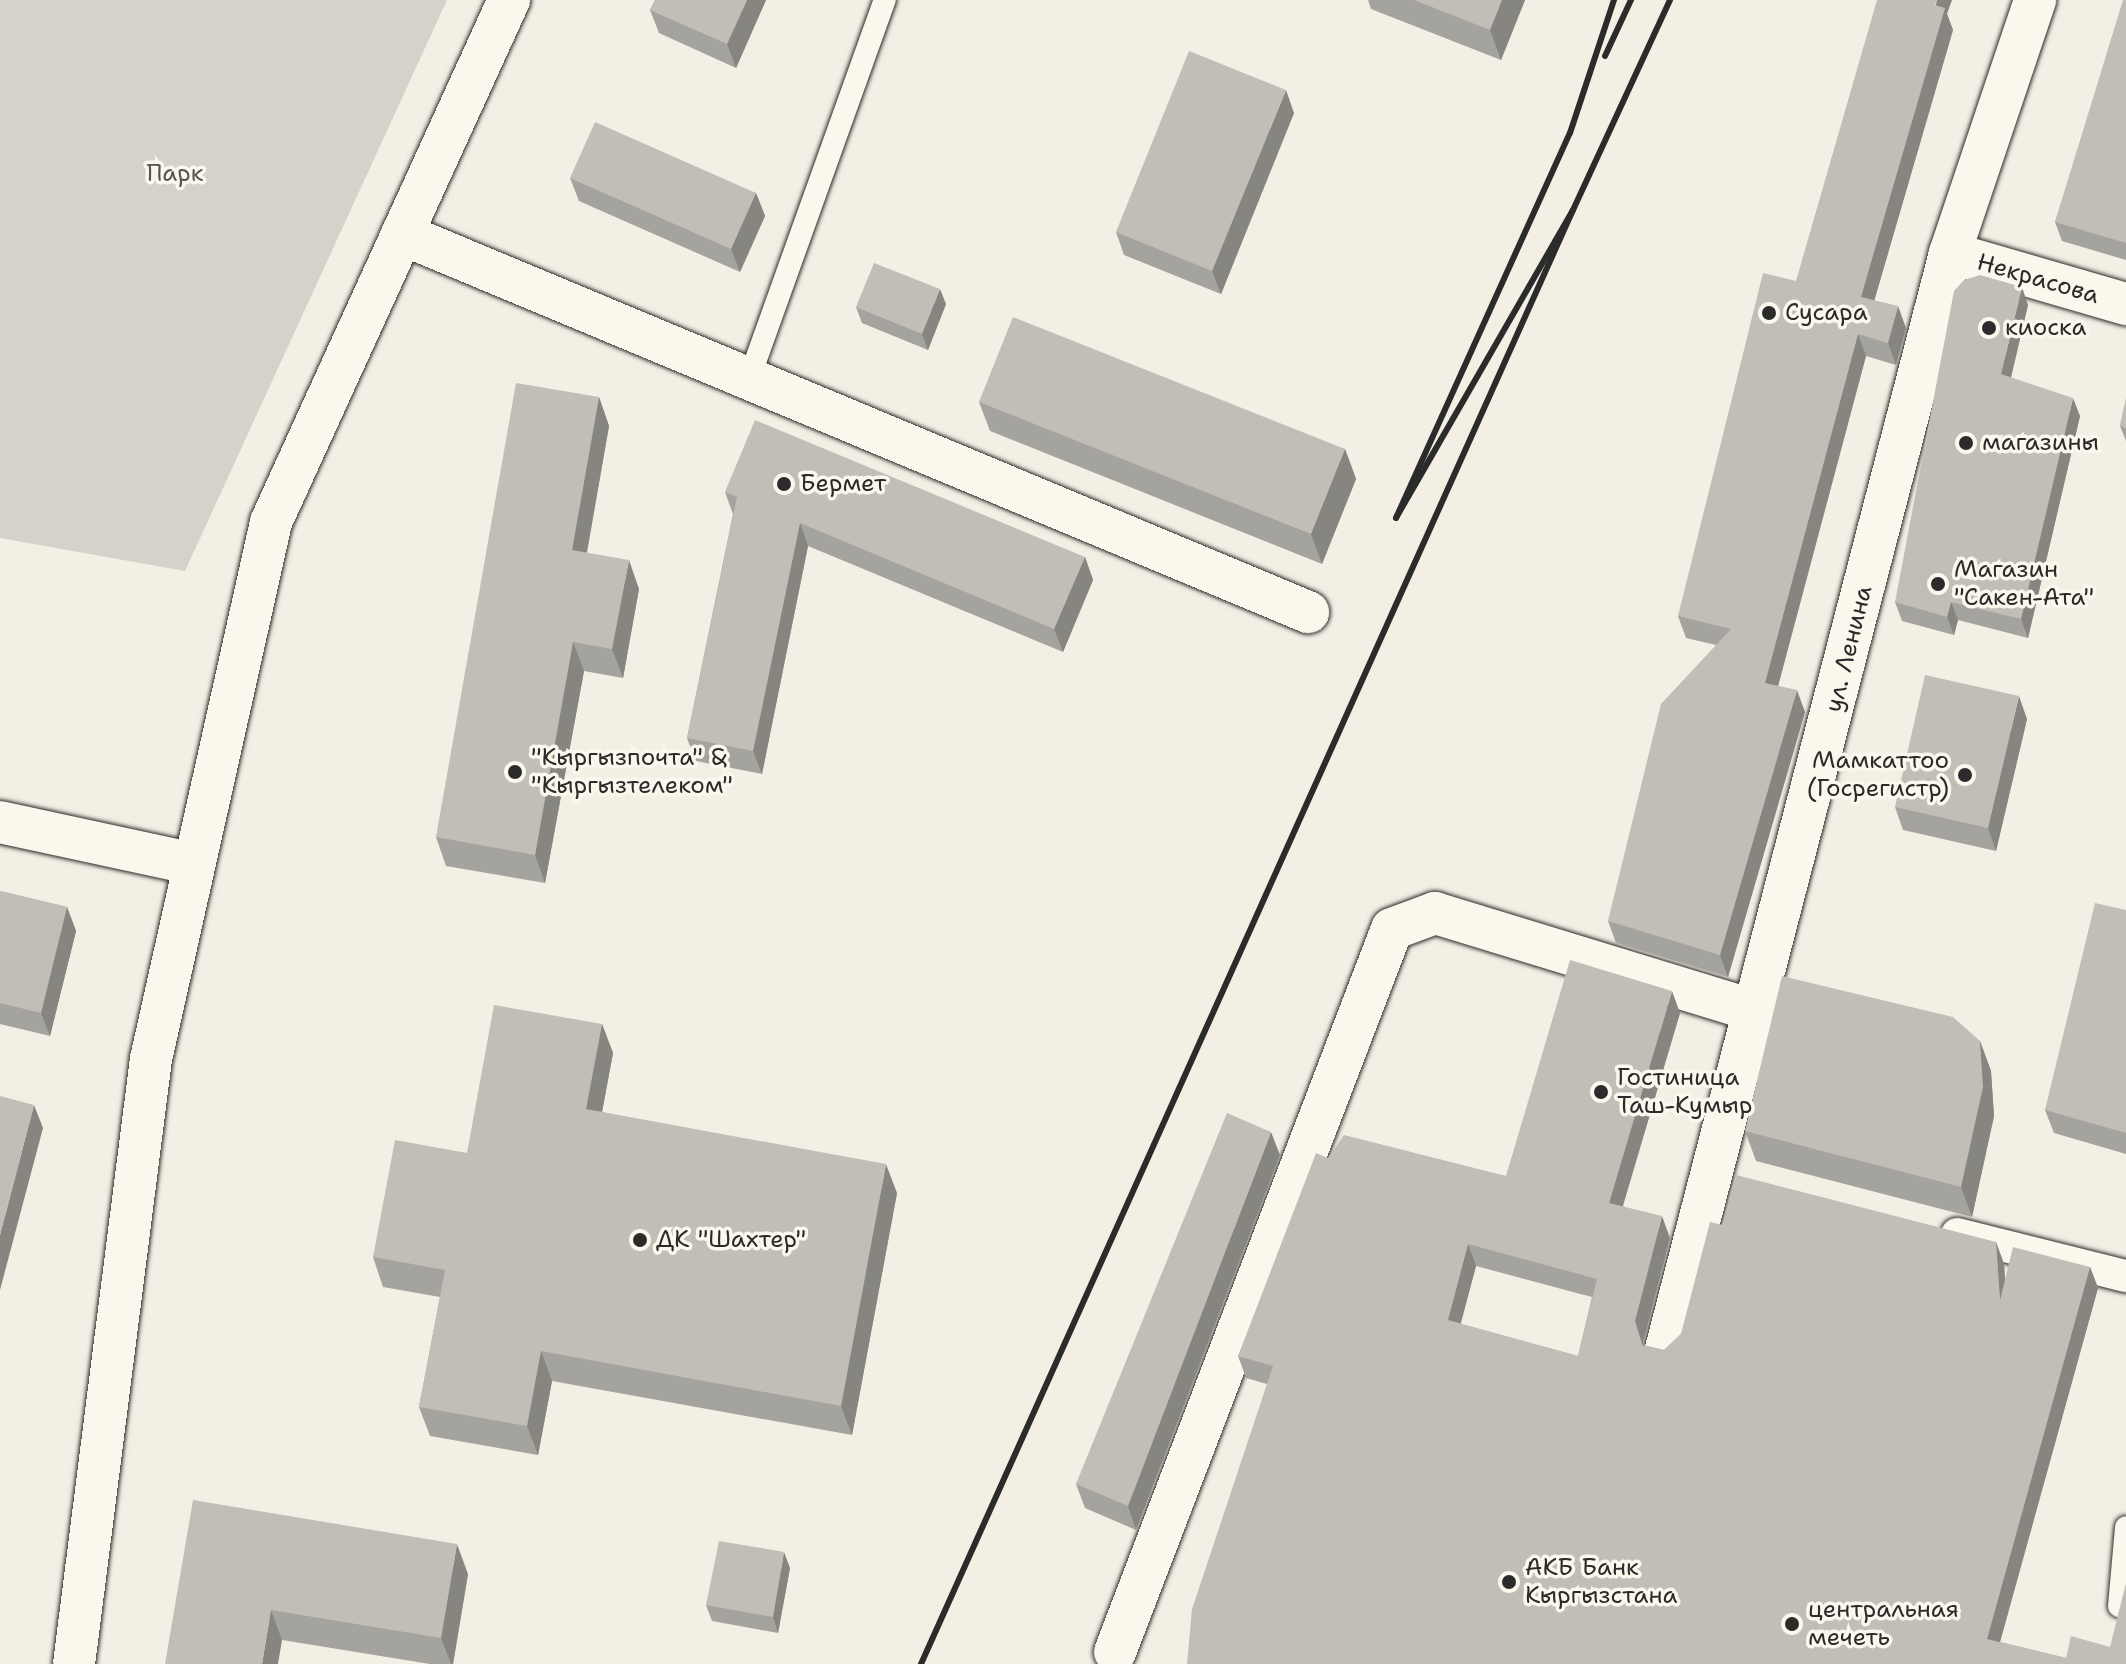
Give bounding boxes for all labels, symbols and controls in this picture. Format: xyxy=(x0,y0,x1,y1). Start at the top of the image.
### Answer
park label: Парк xyxy=(147,160,203,188)
street label: Некрасова xyxy=(1974,248,2102,310)
place label: Сусара xyxy=(1785,299,1868,327)
marker: Сусара xyxy=(1760,304,1778,322)
place label: киоска xyxy=(2005,314,2086,342)
marker: киоска xyxy=(1980,319,1998,337)
place label: магазины xyxy=(1982,429,2099,457)
marker: магазины xyxy=(1957,434,1975,452)
place label: Бермет xyxy=(800,470,886,498)
marker: Бермет xyxy=(775,475,793,493)
place label: Магазин "Сакен-Ата" xyxy=(1954,556,2094,612)
marker: Магазин "Сакен-Ата" xyxy=(1929,575,1947,593)
street label: ул. Ленина xyxy=(1819,583,1879,715)
place label: "Кыргызпочта" & "Кыргызтелеком" xyxy=(531,744,733,800)
place label: Мамкаттоо (Госрегистр) xyxy=(1807,747,1949,803)
marker: "Кыргызпочта" & "Кыргызтелеком" xyxy=(506,763,524,781)
marker: Мамкаттоо (Госрегистр) xyxy=(1956,766,1974,784)
place label: Гостиница Таш-Кумыр xyxy=(1617,1064,1753,1120)
marker: Гостиница Таш-Кумыр xyxy=(1592,1083,1610,1101)
place label: ДК "Шахтер" xyxy=(656,1226,806,1254)
marker: ДК "Шахтер" xyxy=(631,1231,649,1249)
place label: АКБ Банк Кыргызстана xyxy=(1525,1554,1677,1610)
marker: АКБ Банк Кыргызстана xyxy=(1500,1573,1518,1591)
place label: центральная мечеть xyxy=(1808,1596,1959,1652)
marker: центральная мечеть xyxy=(1783,1615,1801,1633)

